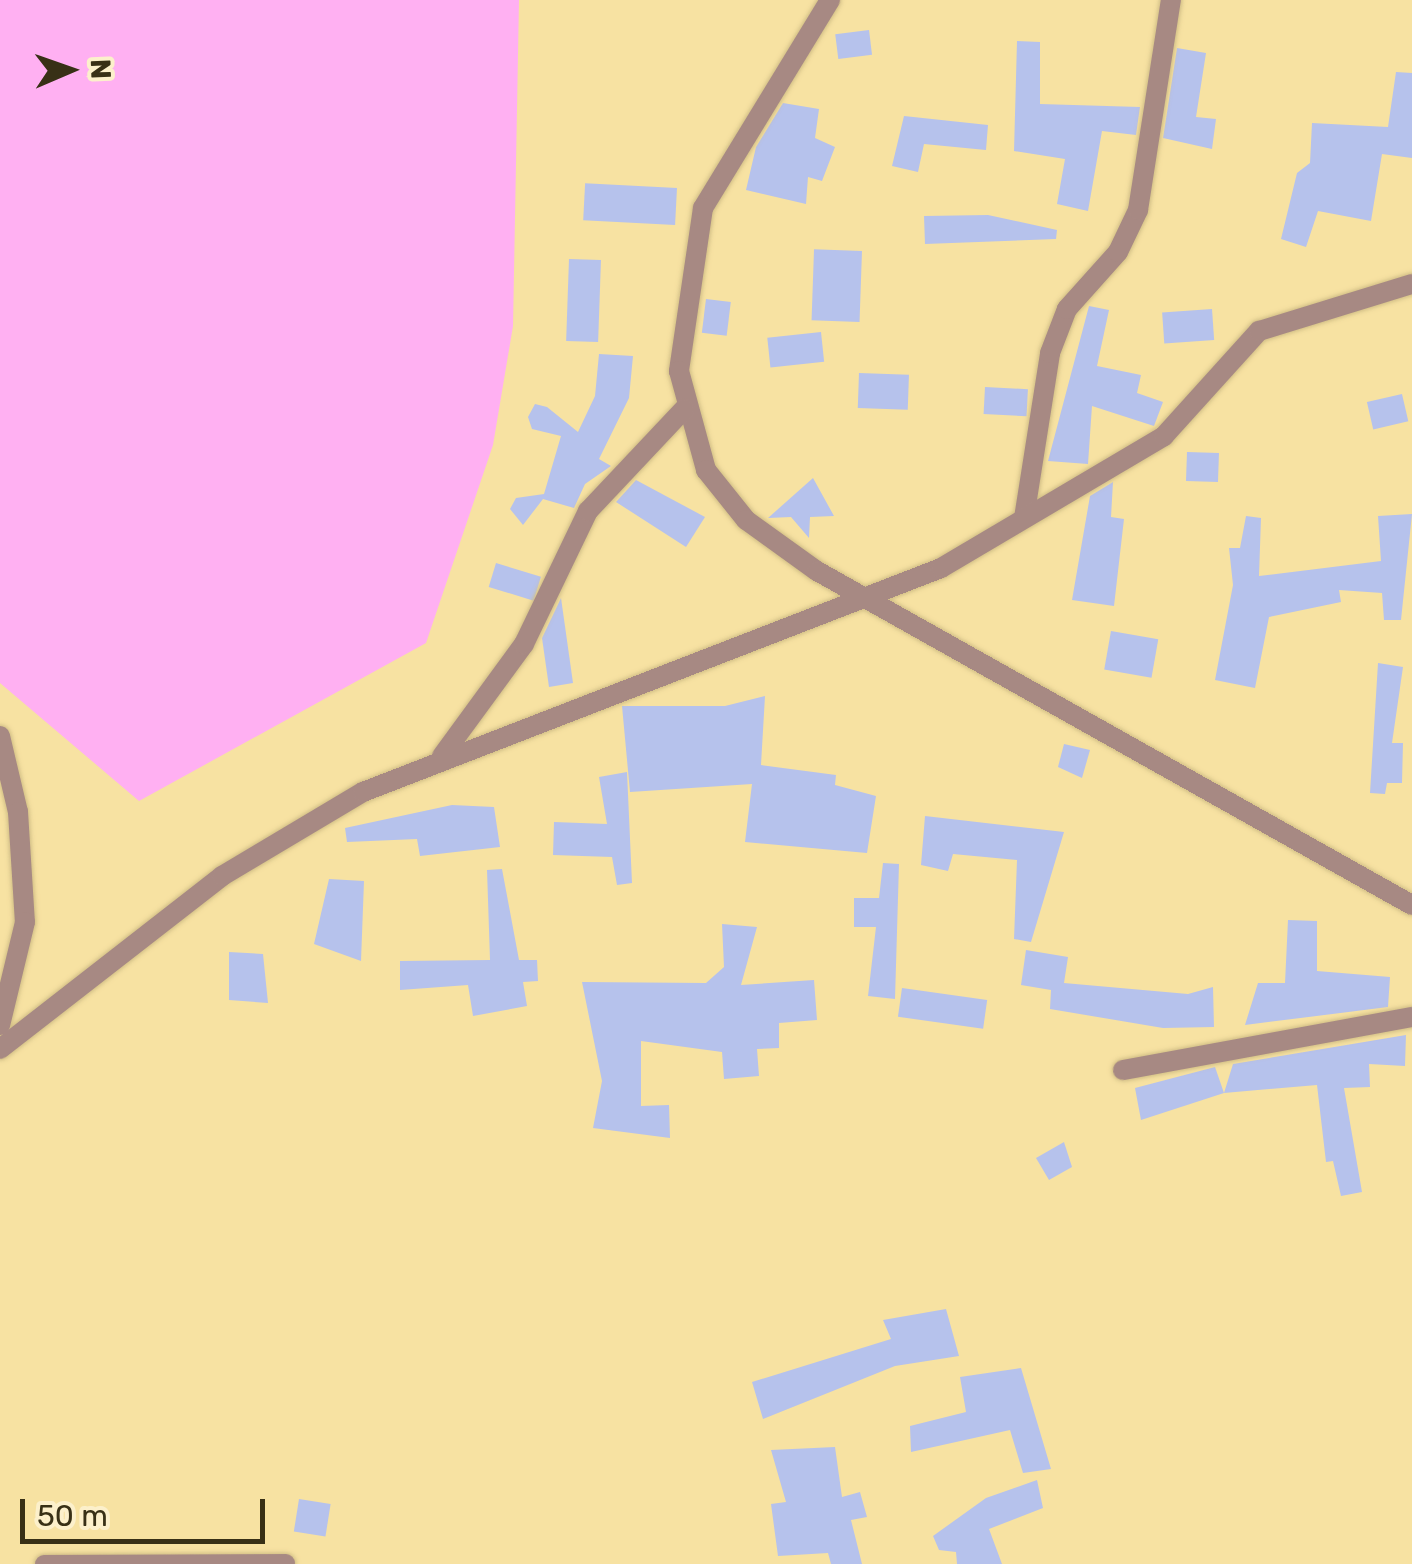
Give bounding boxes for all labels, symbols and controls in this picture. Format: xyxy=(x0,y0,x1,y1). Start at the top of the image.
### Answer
north arrow xyxy=(20,20,120,120)
text: N xyxy=(84,58,117,80)
scale bar xyxy=(25,1479,270,1541)
text: 50 m xyxy=(37,1498,108,1534)

